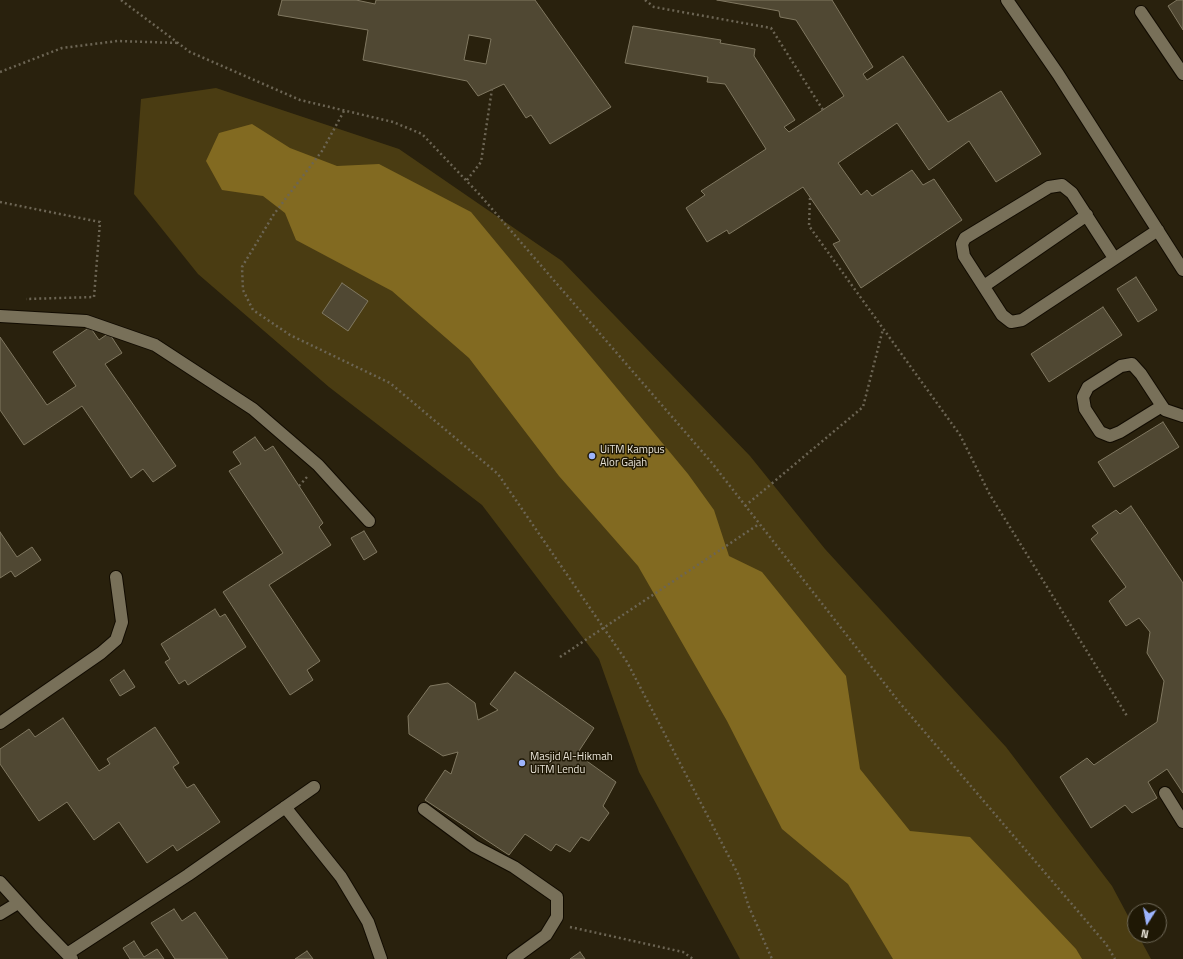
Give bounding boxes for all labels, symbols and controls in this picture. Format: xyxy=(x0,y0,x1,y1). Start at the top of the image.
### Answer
place label: UiTM Kampus Alor Gajah xyxy=(600,443,665,469)
marker: UiTM Kampus Alor Gajah xyxy=(587,451,597,461)
place label: Masjid Al-Hikmah UiTM Lendu xyxy=(530,750,613,776)
marker: Masjid Al-Hikmah UiTM Lendu xyxy=(517,758,527,768)
north arrow xyxy=(1127,903,1167,943)
text: N xyxy=(1140,925,1150,942)

